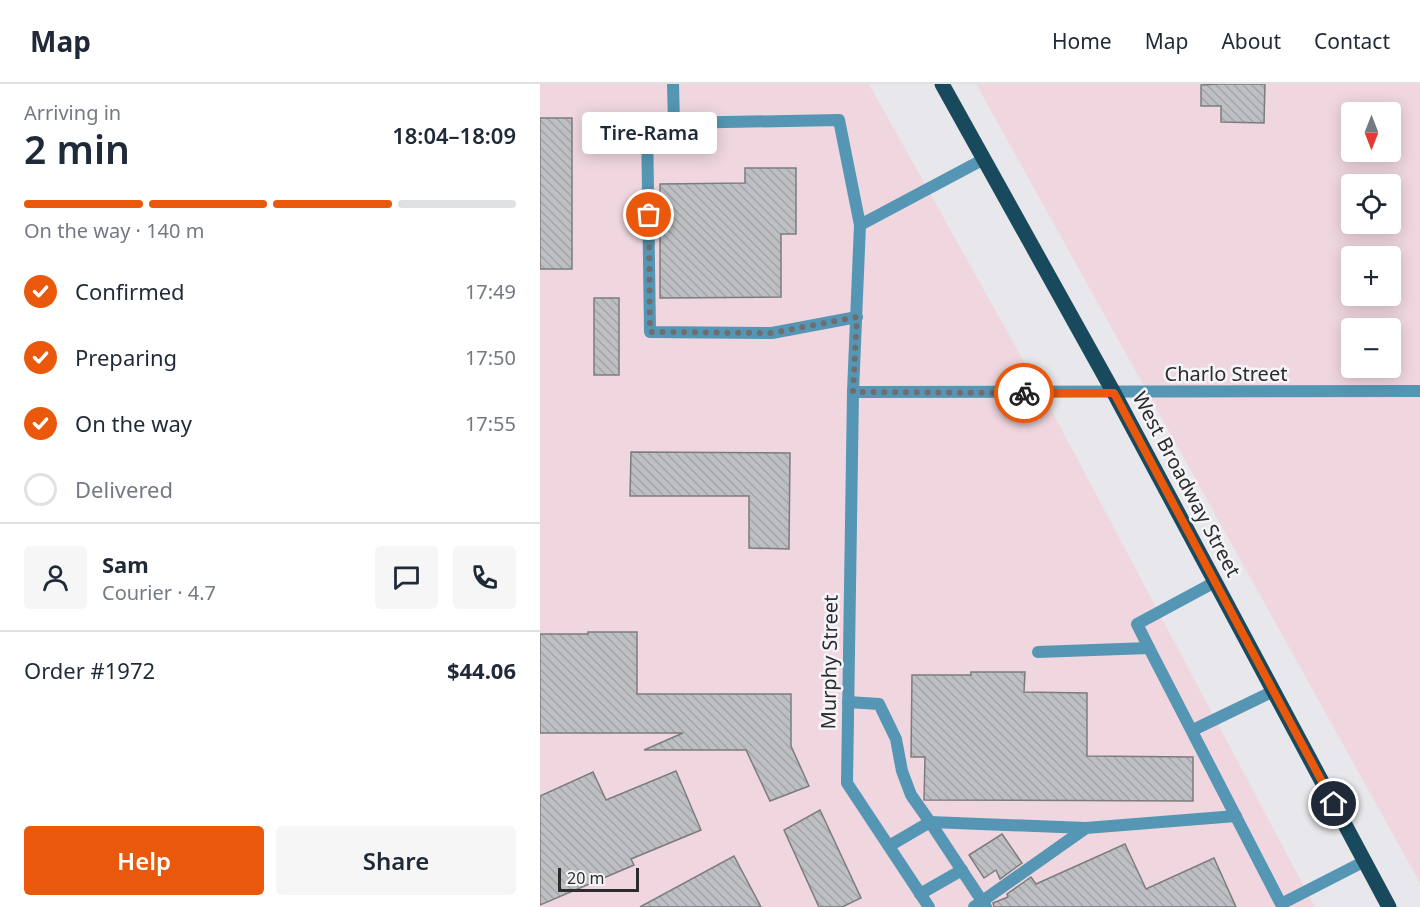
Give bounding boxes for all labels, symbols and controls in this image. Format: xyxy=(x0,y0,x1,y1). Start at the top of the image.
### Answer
text: Map xyxy=(30,22,91,60)
text: Home xyxy=(1052,27,1112,55)
text: Map xyxy=(1145,27,1188,55)
text: About xyxy=(1221,27,1281,55)
text: Contact xyxy=(1314,27,1390,55)
text: Arriving in xyxy=(24,99,121,126)
north arrow xyxy=(1341,102,1401,162)
map controls xyxy=(1341,102,1401,378)
callout: Tire-Rama xyxy=(582,113,716,155)
text: Tire-Rama xyxy=(600,119,699,146)
text: 18:04–18:09 xyxy=(392,120,516,150)
text: 2 min xyxy=(24,122,130,175)
button: locate xyxy=(1341,174,1401,234)
pin xyxy=(623,189,674,240)
icon: bag xyxy=(632,198,665,231)
text: On the way · 140 m xyxy=(24,217,204,244)
button: + xyxy=(1341,246,1401,306)
icon: check xyxy=(24,275,57,308)
text: Confirmed xyxy=(75,276,185,306)
text: 17:49 xyxy=(465,278,516,305)
button: − xyxy=(1341,318,1401,378)
icon: check xyxy=(24,341,57,374)
text: Preparing xyxy=(75,342,177,372)
text: 17:50 xyxy=(465,344,516,371)
street label: Charlo Street xyxy=(1165,360,1287,387)
courier xyxy=(994,363,1054,423)
icon: bike xyxy=(1008,377,1041,410)
street label: West Broadway Street xyxy=(1127,387,1247,581)
icon: check xyxy=(24,407,57,440)
text: On the way xyxy=(75,408,192,438)
text: 17:55 xyxy=(465,410,516,437)
text: Delivered xyxy=(75,474,173,504)
button: person xyxy=(24,546,87,609)
button: chat xyxy=(375,546,438,609)
button: phone xyxy=(453,546,516,609)
text: Sam xyxy=(102,549,149,579)
text: Courier · 4.7 xyxy=(102,579,216,606)
street label: Murphy Street xyxy=(814,594,844,730)
text: Order #1972 xyxy=(24,655,155,685)
text: $44.06 xyxy=(447,655,516,685)
pin xyxy=(1308,778,1359,829)
icon: home xyxy=(1317,787,1350,820)
button: Help xyxy=(24,826,264,895)
button: Share xyxy=(276,826,516,895)
scale bar xyxy=(558,865,639,892)
text: 20 m xyxy=(567,867,604,889)

